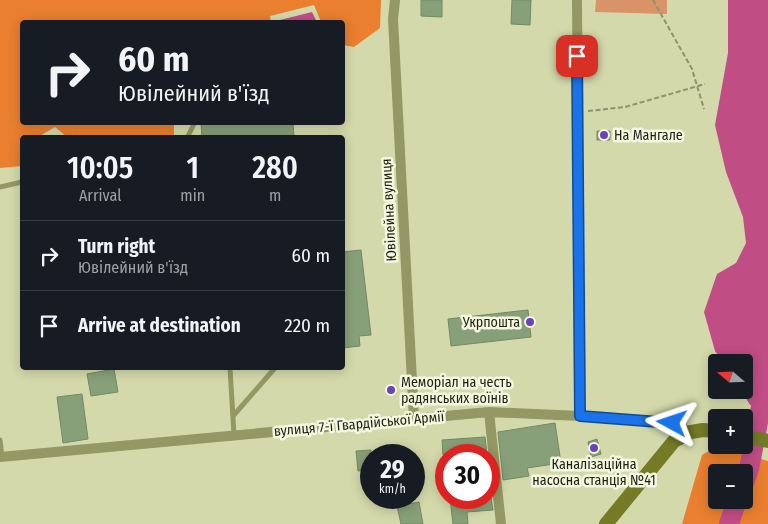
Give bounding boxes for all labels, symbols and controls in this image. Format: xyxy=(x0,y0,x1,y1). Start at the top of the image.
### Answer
pin xyxy=(556,35,598,77)
text: 60 m xyxy=(118,38,189,80)
icon: right xyxy=(35,40,100,105)
icon: arrive xyxy=(563,42,591,70)
text: Ювілейний в'їзд xyxy=(118,80,269,107)
place label: На Мангале xyxy=(614,127,683,144)
marker: На Мангале xyxy=(598,129,610,141)
text: 10:05 xyxy=(67,150,133,186)
text: 1 xyxy=(186,150,199,186)
text: 280 xyxy=(252,150,298,186)
street label: Ювілейна вулиця xyxy=(378,158,400,262)
text: Arrival xyxy=(79,186,121,205)
text: min xyxy=(180,186,205,205)
text: m xyxy=(269,186,281,205)
text: Turn right xyxy=(78,235,155,258)
icon: right xyxy=(35,242,63,270)
text: 60 m xyxy=(292,244,330,267)
text: Ювілейний в'їзд xyxy=(78,258,188,277)
icon: arrive xyxy=(35,312,63,340)
text: Arrive at destination xyxy=(78,314,241,337)
text: 220 m xyxy=(284,314,330,337)
place label: Укрпошта xyxy=(462,314,520,331)
marker: Укрпошта xyxy=(524,316,536,328)
north arrow xyxy=(708,354,752,399)
map controls xyxy=(708,354,753,509)
place label: Меморіал на честь радянських воїнів xyxy=(401,374,512,407)
marker: Меморіал на честь радянських воїнів xyxy=(385,384,397,396)
position arrow xyxy=(645,396,697,448)
street label: вулиця 7-ї Гвардійської Армії xyxy=(273,408,445,440)
button: + xyxy=(708,409,753,454)
marker: Каналізаційна насосна станція №41 xyxy=(588,442,600,454)
speed limit sign: 30 xyxy=(435,444,500,509)
text: 29 xyxy=(380,455,405,485)
place label: Каналізаційна насосна станція №41 xyxy=(532,456,656,489)
button: − xyxy=(708,464,753,509)
text: km/h xyxy=(379,482,406,496)

